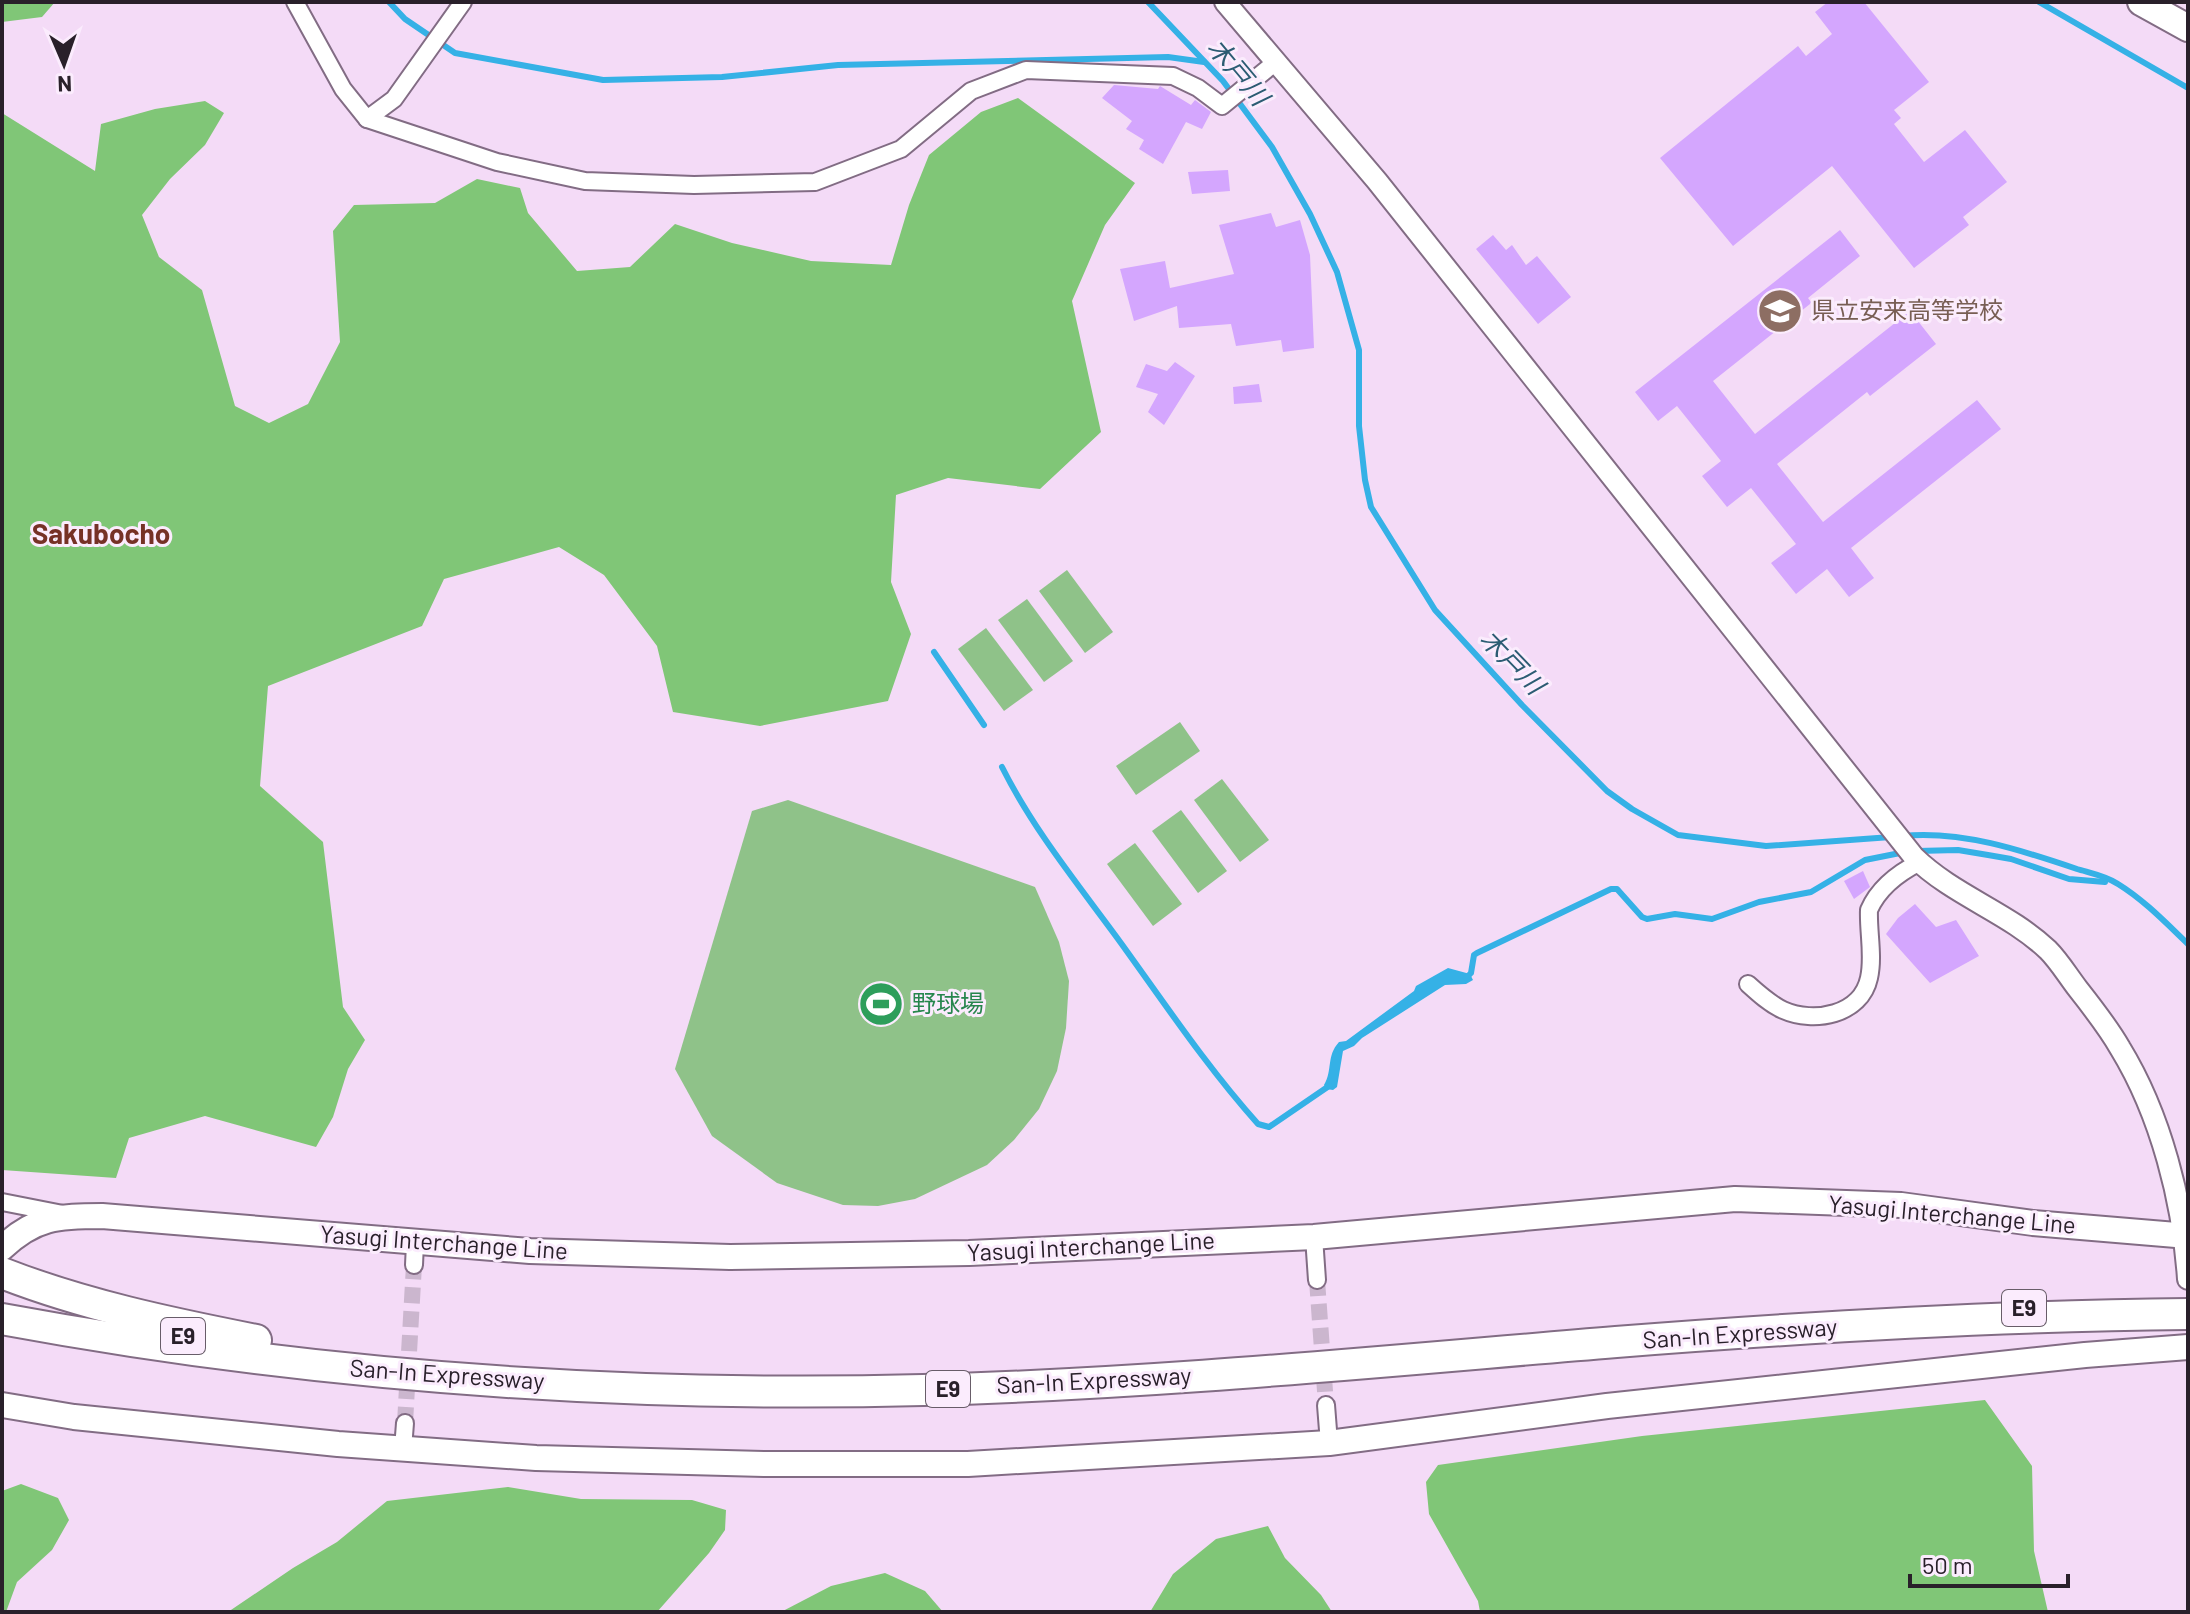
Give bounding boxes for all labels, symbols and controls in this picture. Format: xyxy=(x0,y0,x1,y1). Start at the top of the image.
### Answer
north arrow xyxy=(24,24,104,104)
water label: 木戸川 xyxy=(1202,31,1278,113)
text: N xyxy=(57,72,73,98)
school or university icon: 県立安来高等学校 xyxy=(1756,287,1804,335)
place label: 県立安来高等学校 xyxy=(1811,295,2003,324)
district label: Sakubocho xyxy=(32,516,170,550)
water label: 木戸川 xyxy=(1475,622,1553,702)
sports icon: 野球場 xyxy=(857,980,905,1028)
place label: 野球場 xyxy=(912,988,984,1017)
street label: Yasugi Interchange Line xyxy=(1827,1188,2077,1239)
street label: Yasugi Interchange Line xyxy=(319,1218,569,1265)
street label: Yasugi Interchange Line xyxy=(966,1225,1216,1266)
road number: E9 xyxy=(2002,1290,2046,1326)
street label: San-In Expressway xyxy=(1642,1311,1838,1354)
road number: E9 xyxy=(161,1318,205,1354)
street label: San-In Expressway xyxy=(349,1352,545,1395)
street label: San-In Expressway xyxy=(996,1360,1192,1399)
road number: E9 xyxy=(926,1371,970,1407)
scale bar xyxy=(1910,1538,2068,1588)
text: 50 m xyxy=(1922,1550,1973,1579)

